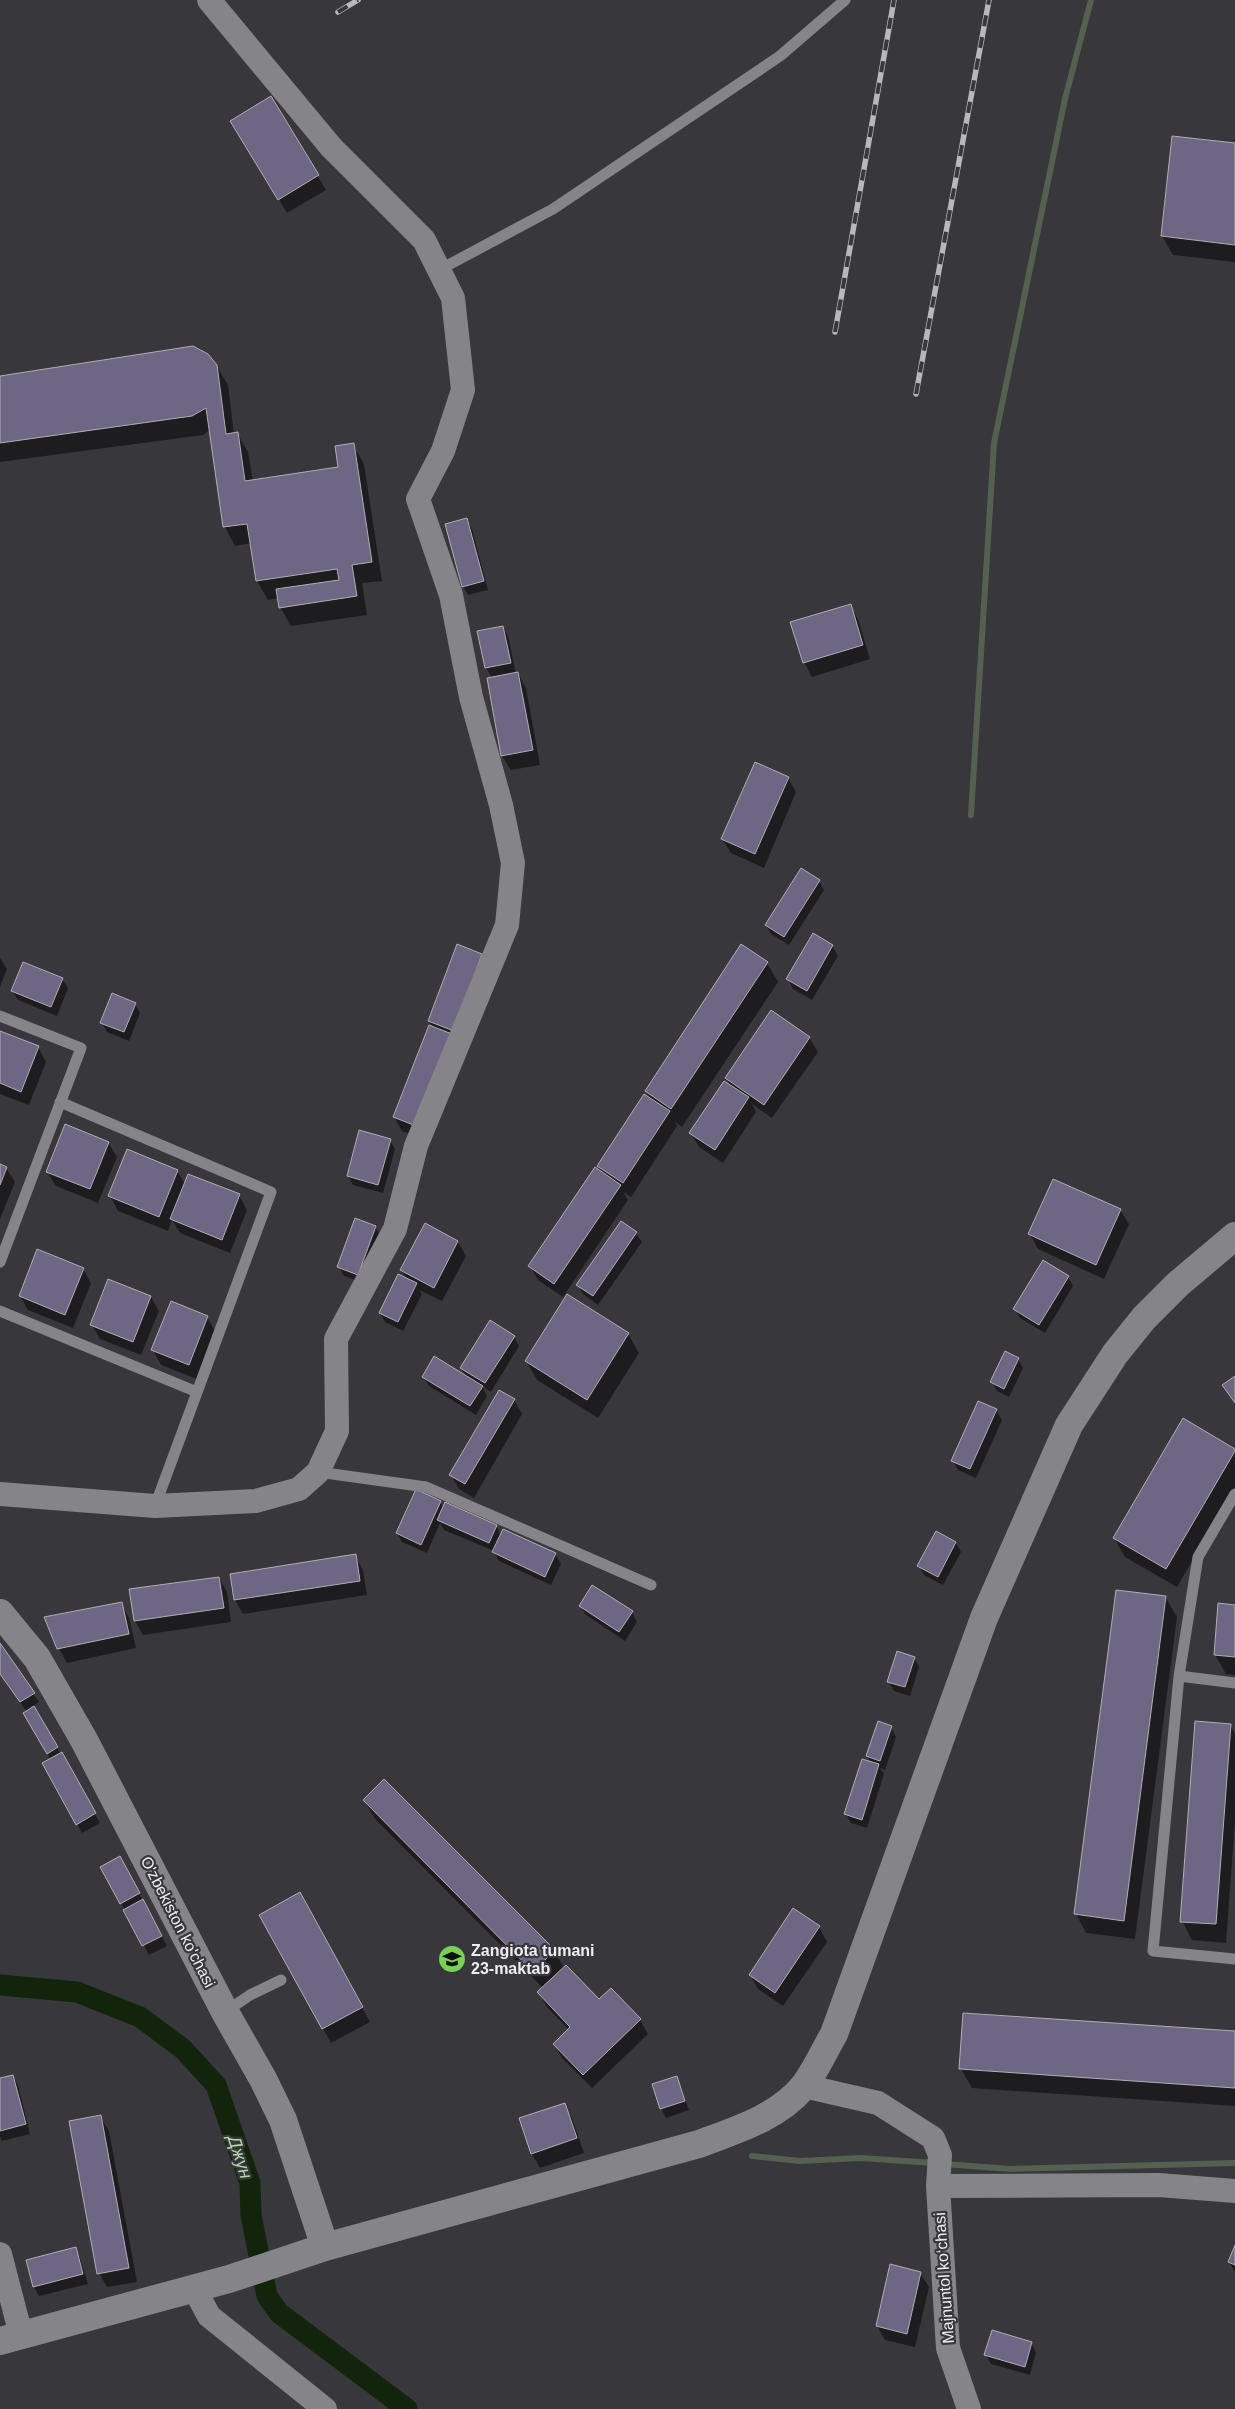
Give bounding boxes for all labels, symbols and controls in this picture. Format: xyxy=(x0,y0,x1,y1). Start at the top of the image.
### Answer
street label: O'zbekiston ko'chasi xyxy=(138,1854,218,1990)
place label: Zangiota tumani 23-maktab xyxy=(471,1942,595,1977)
school or university icon: Zangiota tumani 23-maktab xyxy=(437,1944,467,1974)
water label: Джун xyxy=(223,2131,256,2181)
street label: Majnuntol ko‘chasi xyxy=(931,2212,957,2344)

